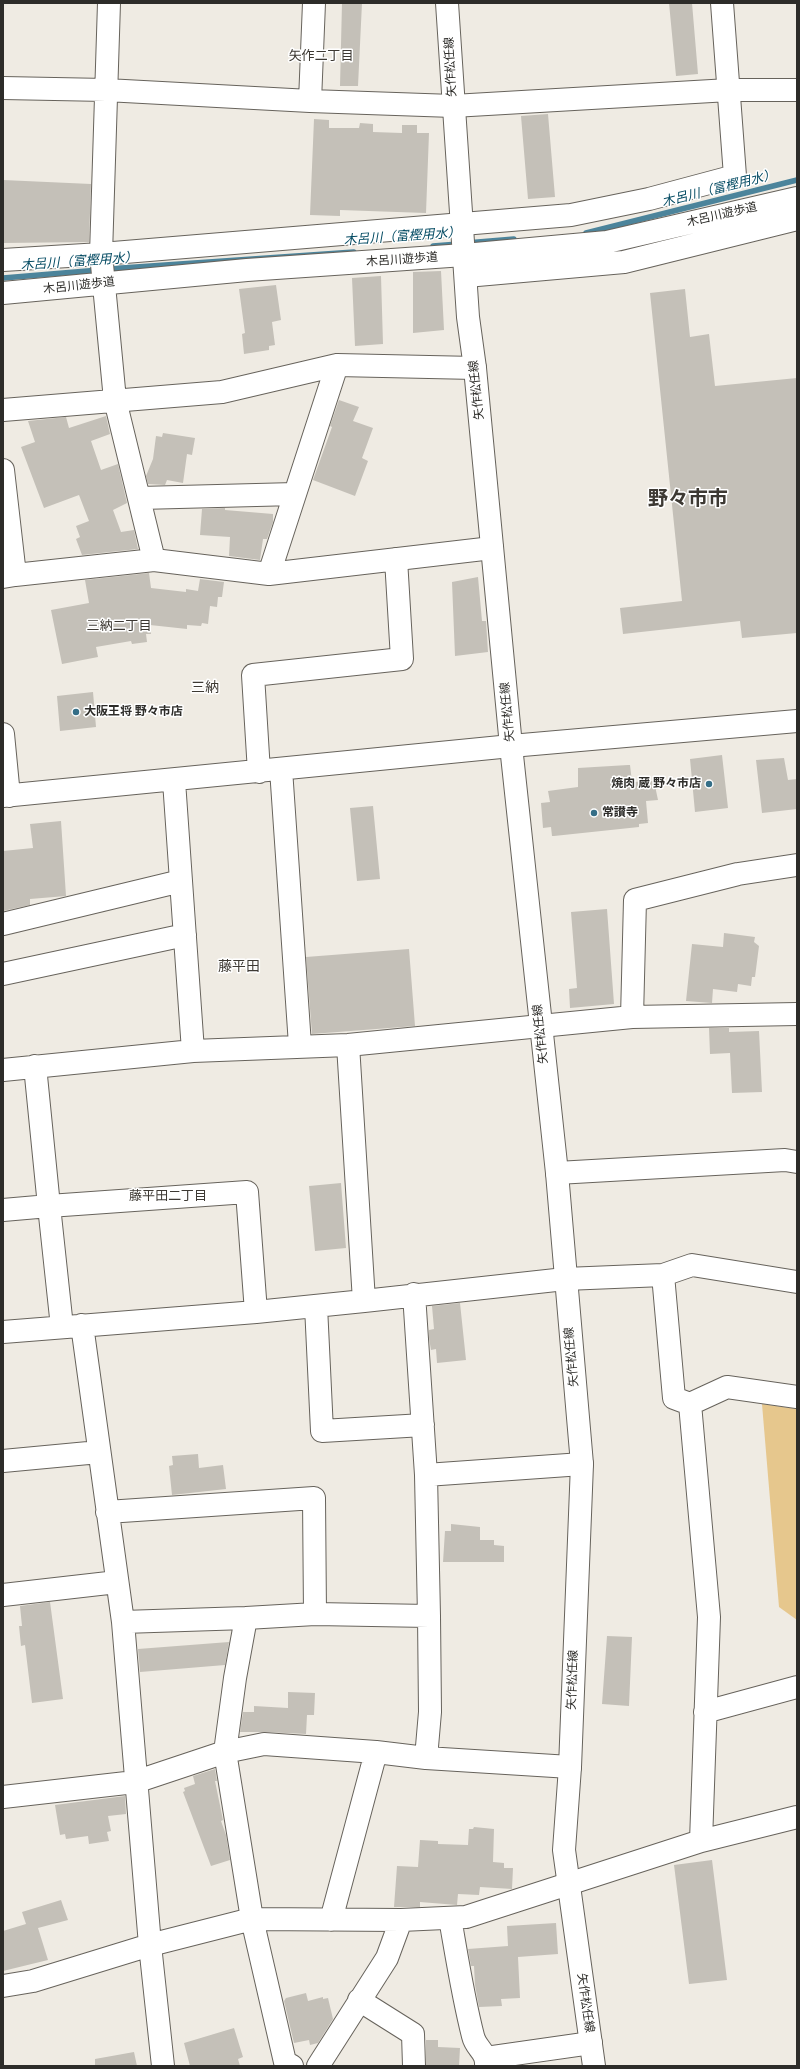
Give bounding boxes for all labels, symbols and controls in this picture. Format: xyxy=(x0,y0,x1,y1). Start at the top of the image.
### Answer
street label: 矢作松任線 xyxy=(442,37,460,97)
district label: 矢作二丁目 xyxy=(289,49,353,65)
water label: 木呂川（富樫用水） xyxy=(660,167,778,211)
street label: 木呂川遊歩道 xyxy=(685,200,759,230)
water label: 木呂川（富樫用水） xyxy=(343,225,461,249)
water label: 木呂川（富樫用水） xyxy=(20,250,138,274)
street label: 木呂川遊歩道 xyxy=(366,250,438,270)
street label: 木呂川遊歩道 xyxy=(42,275,116,297)
street label: 矢作松任線 xyxy=(467,359,487,421)
district label: 野々市市 xyxy=(648,488,728,512)
district label: 三納二丁目 xyxy=(87,619,151,635)
district label: 三納 xyxy=(191,680,219,696)
street label: 矢作松任線 xyxy=(498,681,518,743)
place label: 大阪王将 野々市店 xyxy=(84,705,183,719)
marker: 大阪王将 野々市店 xyxy=(71,707,81,717)
place label: 焼肉 蔵 野々市店 xyxy=(611,777,701,791)
marker: 焼肉 蔵 野々市店 xyxy=(704,779,714,789)
place label: 常讃寺 xyxy=(602,806,638,820)
marker: 常讃寺 xyxy=(589,808,599,818)
district label: 藤平田 xyxy=(218,959,260,975)
street label: 矢作松任線 xyxy=(531,1003,551,1065)
district label: 藤平田二丁目 xyxy=(129,1189,207,1205)
street label: 矢作松任線 xyxy=(562,1326,582,1388)
street label: 矢作松任線 xyxy=(565,1650,581,1710)
street label: 矢作松任線 xyxy=(574,1972,596,2034)

